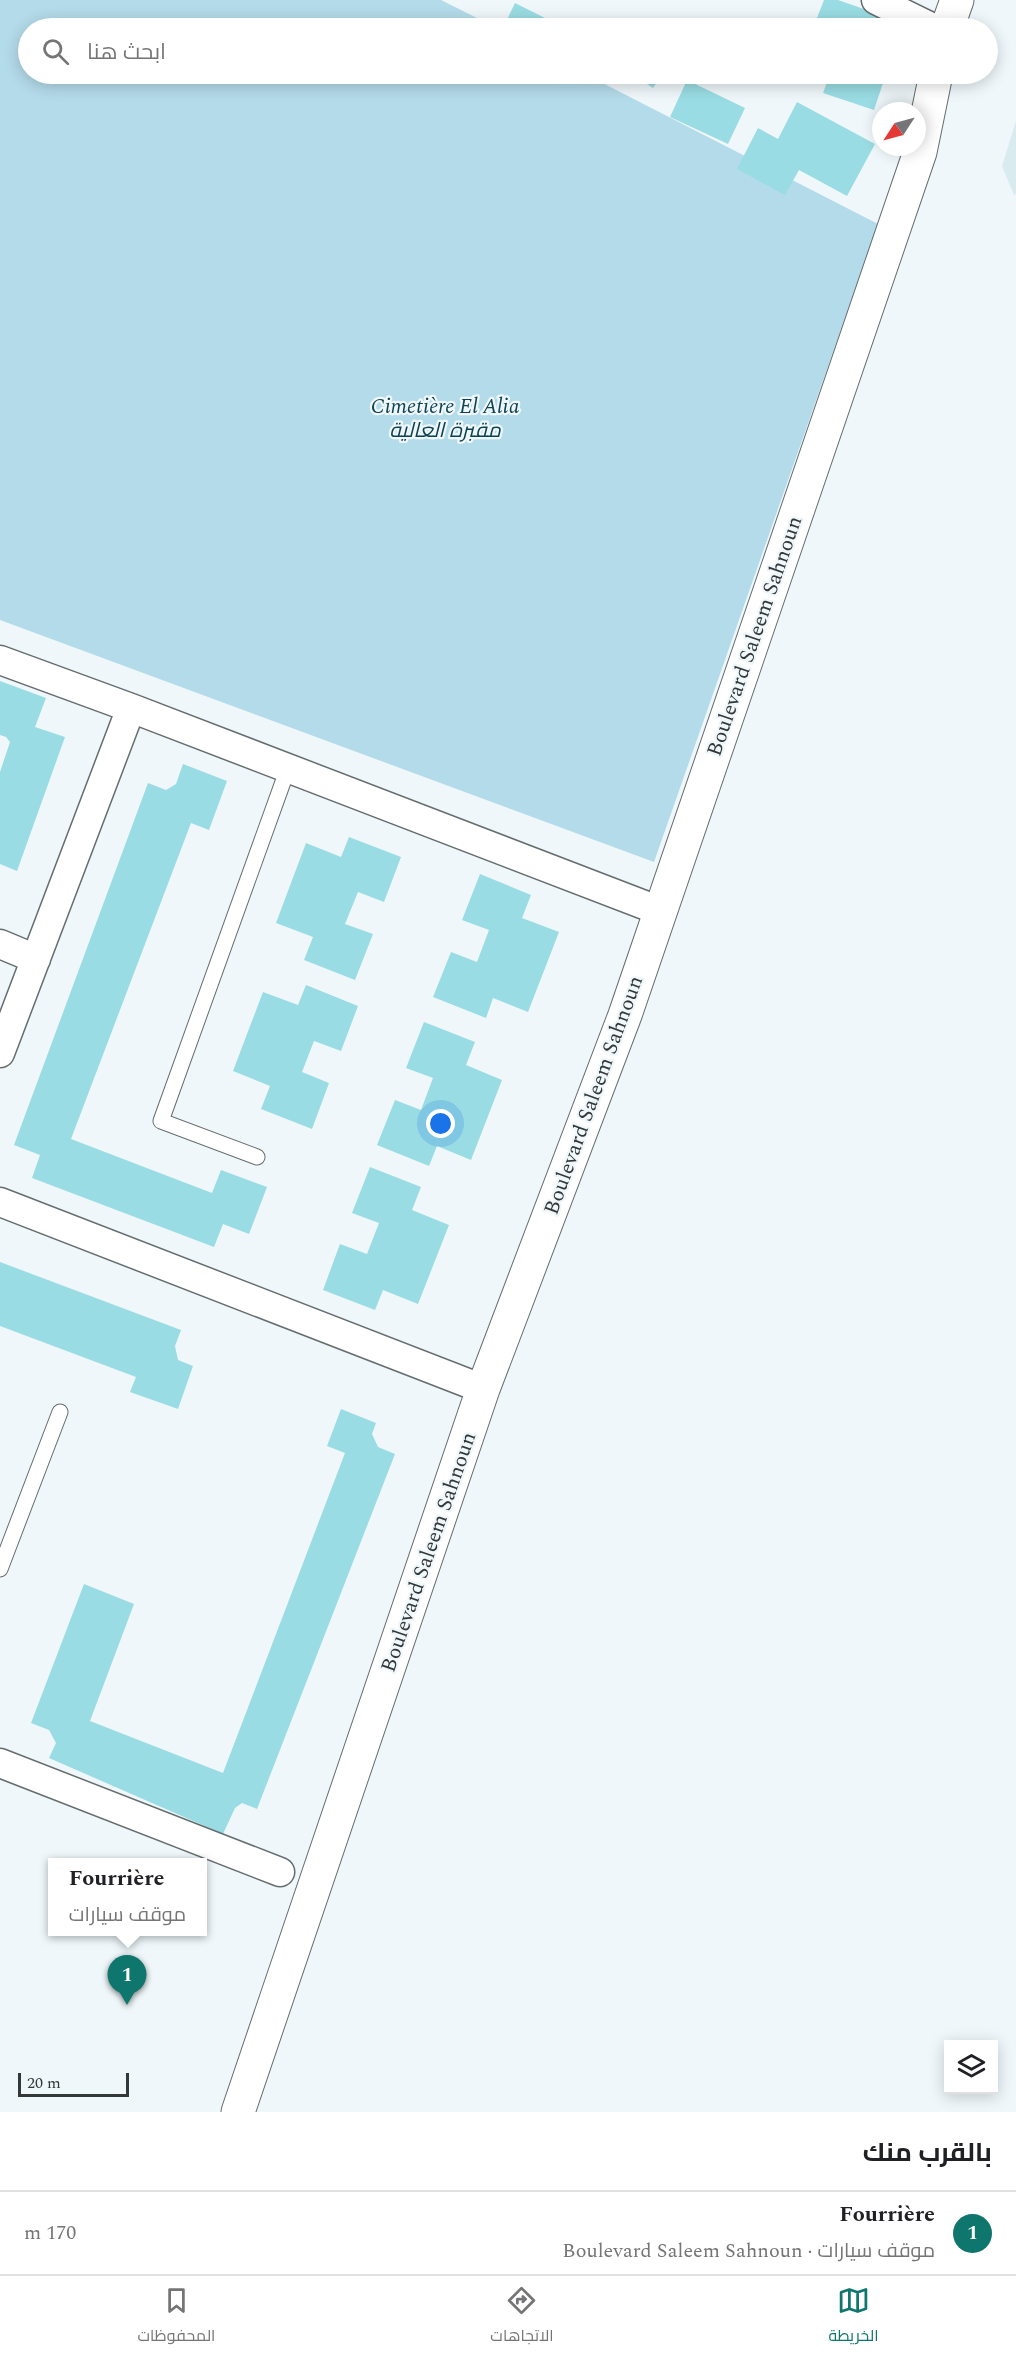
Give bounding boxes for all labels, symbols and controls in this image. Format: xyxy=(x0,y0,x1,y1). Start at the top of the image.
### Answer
search box xyxy=(18,18,998,84)
icon: search xyxy=(39,35,72,68)
text: ابحث هنا xyxy=(87,36,166,69)
north arrow xyxy=(872,102,926,156)
park label: Cimetière El Alia مقبرة العالية xyxy=(371,391,520,447)
street label: Boulevard Saleem Sahnoun xyxy=(699,512,811,761)
street label: Boulevard Saleem Sahnoun xyxy=(536,971,652,1219)
your location xyxy=(426,1109,455,1138)
street label: Boulevard Saleem Sahnoun xyxy=(373,1428,485,1677)
popup xyxy=(48,1858,207,1936)
text: Fourrière xyxy=(69,1862,165,1895)
text: موقف سيارات xyxy=(69,1900,186,1930)
pin: 1 xyxy=(108,1956,146,2005)
map controls xyxy=(944,2040,998,2094)
button: layers xyxy=(944,2040,998,2094)
scale bar xyxy=(18,2070,129,2098)
text: 20 m xyxy=(27,2071,61,2095)
text: بالقرب منك xyxy=(863,2133,992,2173)
text: Fourrière xyxy=(839,2198,935,2231)
text: 170 m xyxy=(24,2218,76,2248)
text: 1 xyxy=(967,2218,978,2248)
text: موقف سيارات · Boulevard Saleem Sahnoun xyxy=(562,2236,935,2266)
tab: المحفوظات xyxy=(137,2284,215,2350)
tab: الاتجاهات xyxy=(490,2284,554,2350)
tab: الخريطة xyxy=(829,2284,879,2350)

